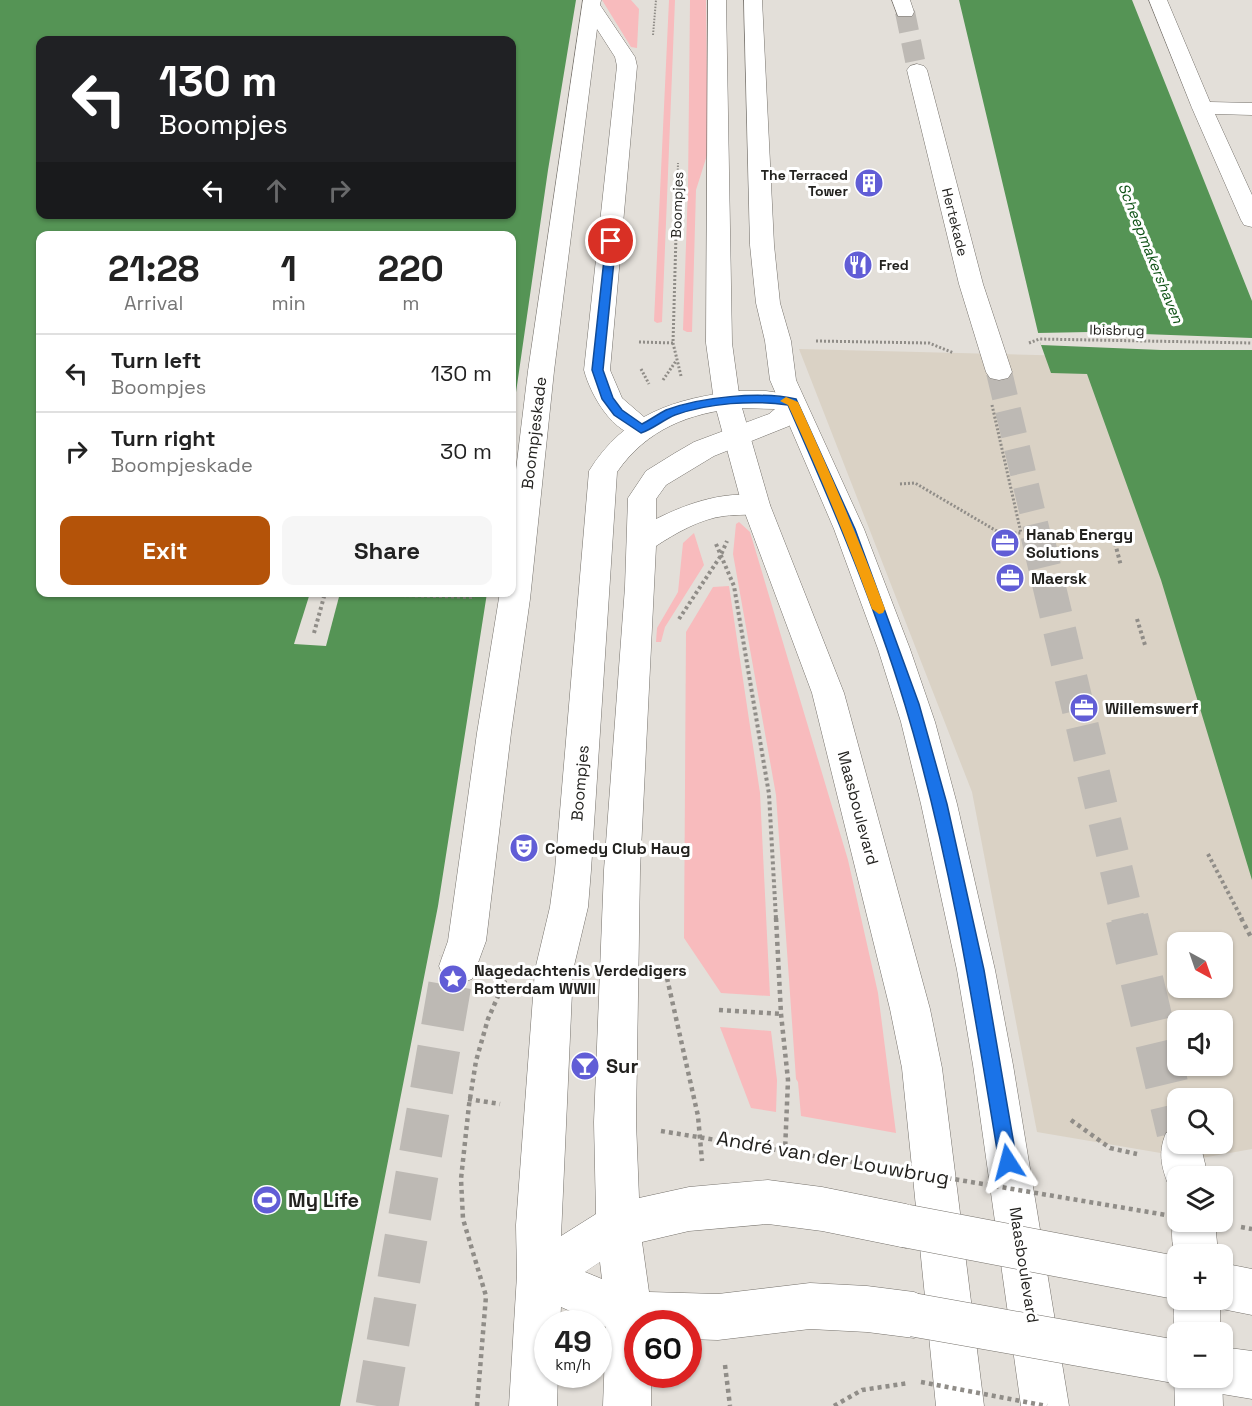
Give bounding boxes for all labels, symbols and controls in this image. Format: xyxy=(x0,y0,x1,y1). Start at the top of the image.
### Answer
text: 130 m xyxy=(159,55,277,108)
icon: left xyxy=(60,60,138,138)
text: Boompjes xyxy=(159,107,288,142)
place label: The Terraced Tower xyxy=(761,166,848,200)
building icon: The Terraced Tower xyxy=(853,167,885,199)
street label: Boompjes xyxy=(667,171,687,239)
icon: left xyxy=(197,174,230,207)
icon: ahead xyxy=(260,174,293,207)
icon: right xyxy=(323,174,356,207)
water label: Scheepmakershaven xyxy=(1114,180,1188,327)
street label: Hertekade xyxy=(938,186,972,258)
pin xyxy=(585,215,636,266)
icon: arrive xyxy=(594,224,627,257)
text: 21:28 xyxy=(108,246,199,292)
text: 1 xyxy=(280,246,297,292)
text: 220 xyxy=(378,246,444,292)
restaurant icon: Fred xyxy=(842,249,874,281)
place label: Fred xyxy=(879,256,909,274)
text: Arrival xyxy=(124,290,183,316)
text: min xyxy=(271,290,306,316)
text: m xyxy=(402,290,420,316)
street label: Ibisbrug xyxy=(1089,321,1145,339)
text: Turn left xyxy=(111,346,201,374)
icon: left xyxy=(60,357,93,390)
text: 130 m xyxy=(431,359,492,387)
text: Boompjes xyxy=(111,374,206,400)
street label: Boompjeskade xyxy=(517,375,551,491)
text: Turn right xyxy=(111,424,216,452)
icon: right xyxy=(60,435,93,468)
text: 30 m xyxy=(440,437,492,465)
text: Boompjeskade xyxy=(111,452,253,478)
button: Exit xyxy=(60,516,270,585)
button: Share xyxy=(282,516,492,585)
place label: Hanab Energy Solutions xyxy=(1026,524,1133,563)
office icon: Hanab Energy Solutions xyxy=(989,527,1021,559)
office icon: Maersk xyxy=(994,562,1026,594)
place label: Maersk xyxy=(1031,568,1087,589)
office icon: Willemswerf xyxy=(1068,692,1100,724)
place label: Willemswerf xyxy=(1105,698,1198,719)
street label: Boompjes xyxy=(566,744,594,822)
street label: Maasboulevard xyxy=(833,749,883,867)
theatre icon: Comedy Club Haug xyxy=(508,832,540,864)
place label: Comedy Club Haug xyxy=(545,838,690,859)
north arrow xyxy=(1167,932,1233,998)
map controls xyxy=(1167,932,1233,1388)
place label: Nagedachtenis Verdedigers Rotterdam WWII xyxy=(474,960,687,999)
place icon: Nagedachtenis Verdedigers Rotterdam WWII xyxy=(437,963,469,995)
button: sound xyxy=(1167,1010,1233,1076)
bar icon: Sur xyxy=(569,1050,601,1082)
place label: Sur xyxy=(606,1053,638,1079)
button: search xyxy=(1167,1088,1233,1154)
street label: André van der Louwbrug xyxy=(715,1125,951,1191)
position arrow xyxy=(976,1130,1040,1194)
button: layers xyxy=(1167,1166,1233,1232)
sports icon: My Life xyxy=(251,1184,283,1216)
place label: My Life xyxy=(288,1187,359,1213)
street label: Maasboulevard xyxy=(1004,1205,1044,1325)
button: + xyxy=(1167,1244,1233,1310)
speed limit sign: 60 xyxy=(624,1310,702,1388)
text: 49 xyxy=(554,1322,592,1361)
button: − xyxy=(1167,1322,1233,1388)
text: km/h xyxy=(555,1355,591,1374)

